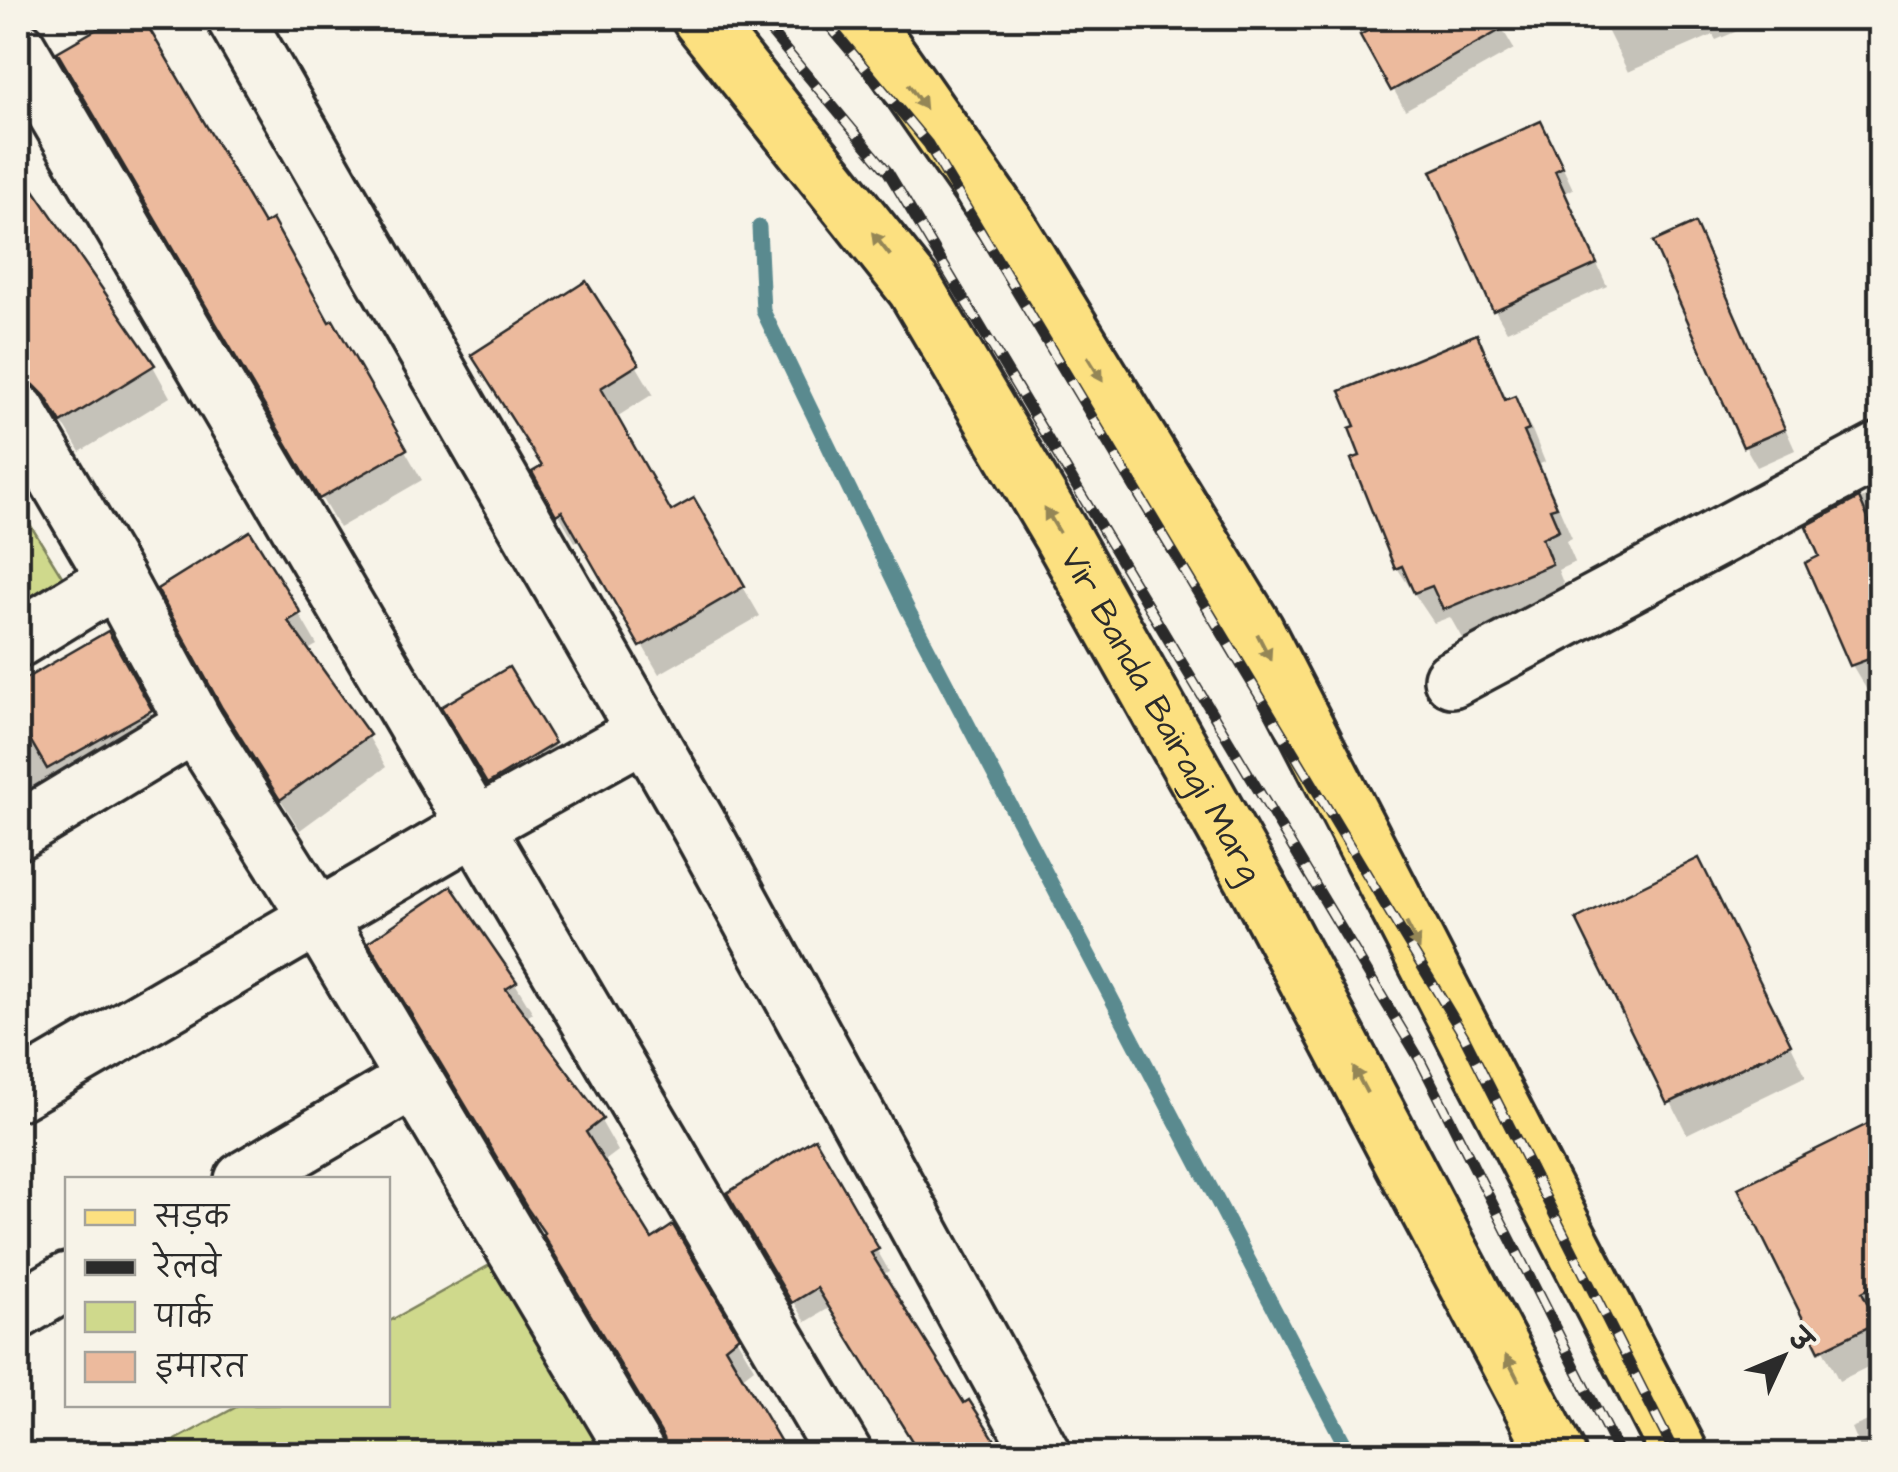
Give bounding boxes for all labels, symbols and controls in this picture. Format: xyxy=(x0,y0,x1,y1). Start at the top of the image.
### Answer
one-way arrow xyxy=(907,84,926,111)
one-way arrow xyxy=(871,231,891,257)
one-way arrow xyxy=(1086,355,1103,383)
one-way arrow xyxy=(1044,506,1061,534)
street label: Vir Banda Bairagi Marg xyxy=(1048,538,1275,892)
one-way arrow xyxy=(1255,633,1272,662)
one-way arrow xyxy=(1404,921,1421,950)
one-way arrow xyxy=(1352,1066,1369,1095)
legend xyxy=(65,1177,390,1407)
text: सड़क xyxy=(153,1197,231,1239)
text: रेलवे xyxy=(152,1242,223,1289)
text: पार्क xyxy=(153,1293,213,1339)
north arrow xyxy=(1733,1307,1833,1407)
text: उ xyxy=(1777,1318,1822,1363)
text: इमारत xyxy=(155,1347,248,1389)
one-way arrow xyxy=(1504,1353,1521,1382)

